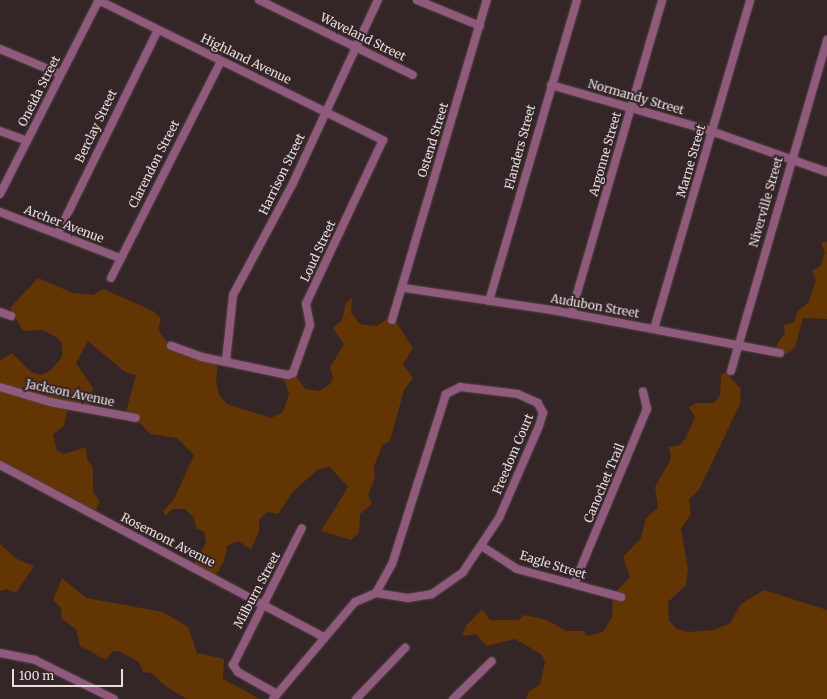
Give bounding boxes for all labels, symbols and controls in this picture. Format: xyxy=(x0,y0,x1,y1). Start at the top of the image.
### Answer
street label: Waveland Street xyxy=(318,10,408,64)
street label: Highland Avenue xyxy=(199,31,293,87)
street label: Oneida Street xyxy=(15,53,63,129)
street label: Normandy Street xyxy=(586,76,686,118)
street label: Berclay Street xyxy=(72,87,120,165)
street label: Ostend Street xyxy=(415,101,451,179)
street label: Flanders Street xyxy=(502,103,538,191)
street label: Argonne Street xyxy=(586,110,624,198)
street label: Clarendon Street xyxy=(126,118,182,210)
street label: Marne Street xyxy=(674,123,708,199)
street label: Harrison Street xyxy=(256,131,308,217)
street label: Niverville Street xyxy=(746,155,786,249)
street label: Archer Avenue xyxy=(22,202,106,246)
street label: Loud Street xyxy=(297,218,339,284)
street label: Audubon Street xyxy=(550,291,640,321)
street label: Jackson Avenue xyxy=(25,377,115,409)
street label: Freedom Court xyxy=(490,411,536,497)
street label: Canochet Trail xyxy=(581,441,627,525)
street label: Rosemont Avenue xyxy=(119,510,217,570)
street label: Eagle Street xyxy=(518,548,588,582)
street label: Milburn Street xyxy=(231,549,283,631)
scale bar xyxy=(14,661,125,687)
text: 100 m xyxy=(19,668,54,683)

